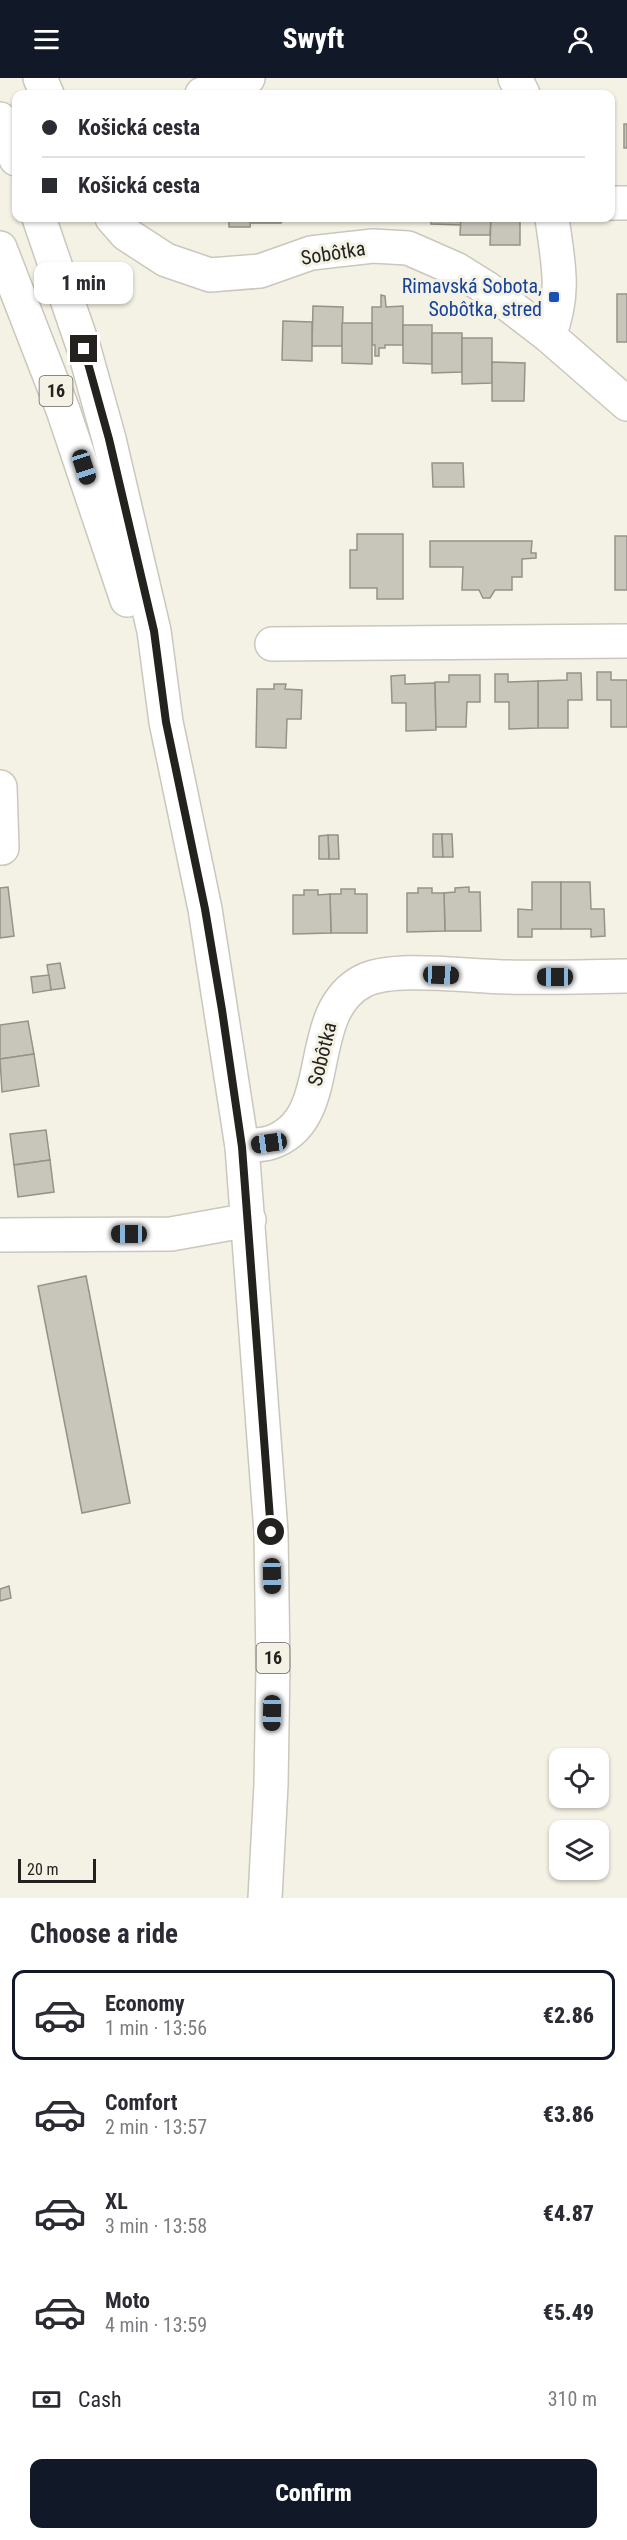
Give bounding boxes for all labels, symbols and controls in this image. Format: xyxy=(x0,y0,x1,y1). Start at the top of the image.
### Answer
icon: menu xyxy=(30,23,63,56)
text: Swyft xyxy=(283,23,344,55)
icon: person xyxy=(564,23,597,56)
text: Košická cesta xyxy=(78,115,200,140)
text: Košická cesta xyxy=(78,173,200,198)
street label: Sobôtka xyxy=(299,236,367,270)
callout: 1 min xyxy=(34,262,134,304)
text: 1 min xyxy=(61,271,106,295)
place label: Rimavská Sobota, Sobôtka, stred xyxy=(402,274,542,321)
marker: Rimavská Sobota, Sobôtka, stred xyxy=(547,290,561,304)
route end xyxy=(70,335,97,362)
road number: 16 xyxy=(40,376,72,406)
car xyxy=(70,447,98,487)
car xyxy=(423,965,459,985)
car xyxy=(537,968,573,986)
street label: Sobôtka xyxy=(303,1020,341,1088)
car xyxy=(250,1132,288,1154)
car xyxy=(111,1225,147,1243)
route start xyxy=(257,1518,284,1545)
car xyxy=(263,1558,281,1594)
road number: 16 xyxy=(256,1643,290,1673)
car xyxy=(263,1695,281,1731)
map controls xyxy=(549,1748,609,1880)
button: locate xyxy=(549,1748,609,1808)
button: layers xyxy=(549,1820,609,1880)
scale bar xyxy=(18,1856,96,1884)
text: 20 m xyxy=(27,1860,59,1879)
text: Choose a ride xyxy=(30,1918,178,1950)
icon: car xyxy=(33,1988,87,2042)
text: Economy xyxy=(105,1991,185,2016)
text: €2.86 xyxy=(543,2003,594,2028)
text: 1 min · 13:56 xyxy=(105,2016,207,2040)
icon: car xyxy=(33,2087,87,2141)
text: Comfort xyxy=(105,2090,178,2115)
text: €3.86 xyxy=(543,2102,594,2127)
text: 2 min · 13:57 xyxy=(105,2115,207,2139)
icon: car xyxy=(33,2186,87,2240)
text: XL xyxy=(105,2189,128,2214)
text: €4.87 xyxy=(543,2201,594,2226)
text: 3 min · 13:58 xyxy=(105,2214,207,2238)
icon: car xyxy=(33,2285,87,2339)
text: Moto xyxy=(105,2288,150,2313)
text: €5.49 xyxy=(543,2300,594,2325)
text: 4 min · 13:59 xyxy=(105,2313,207,2337)
icon: cash xyxy=(30,2383,63,2416)
text: Cash xyxy=(78,2387,122,2412)
text: 310 m xyxy=(548,2387,597,2411)
button: Confirm xyxy=(30,2459,597,2528)

